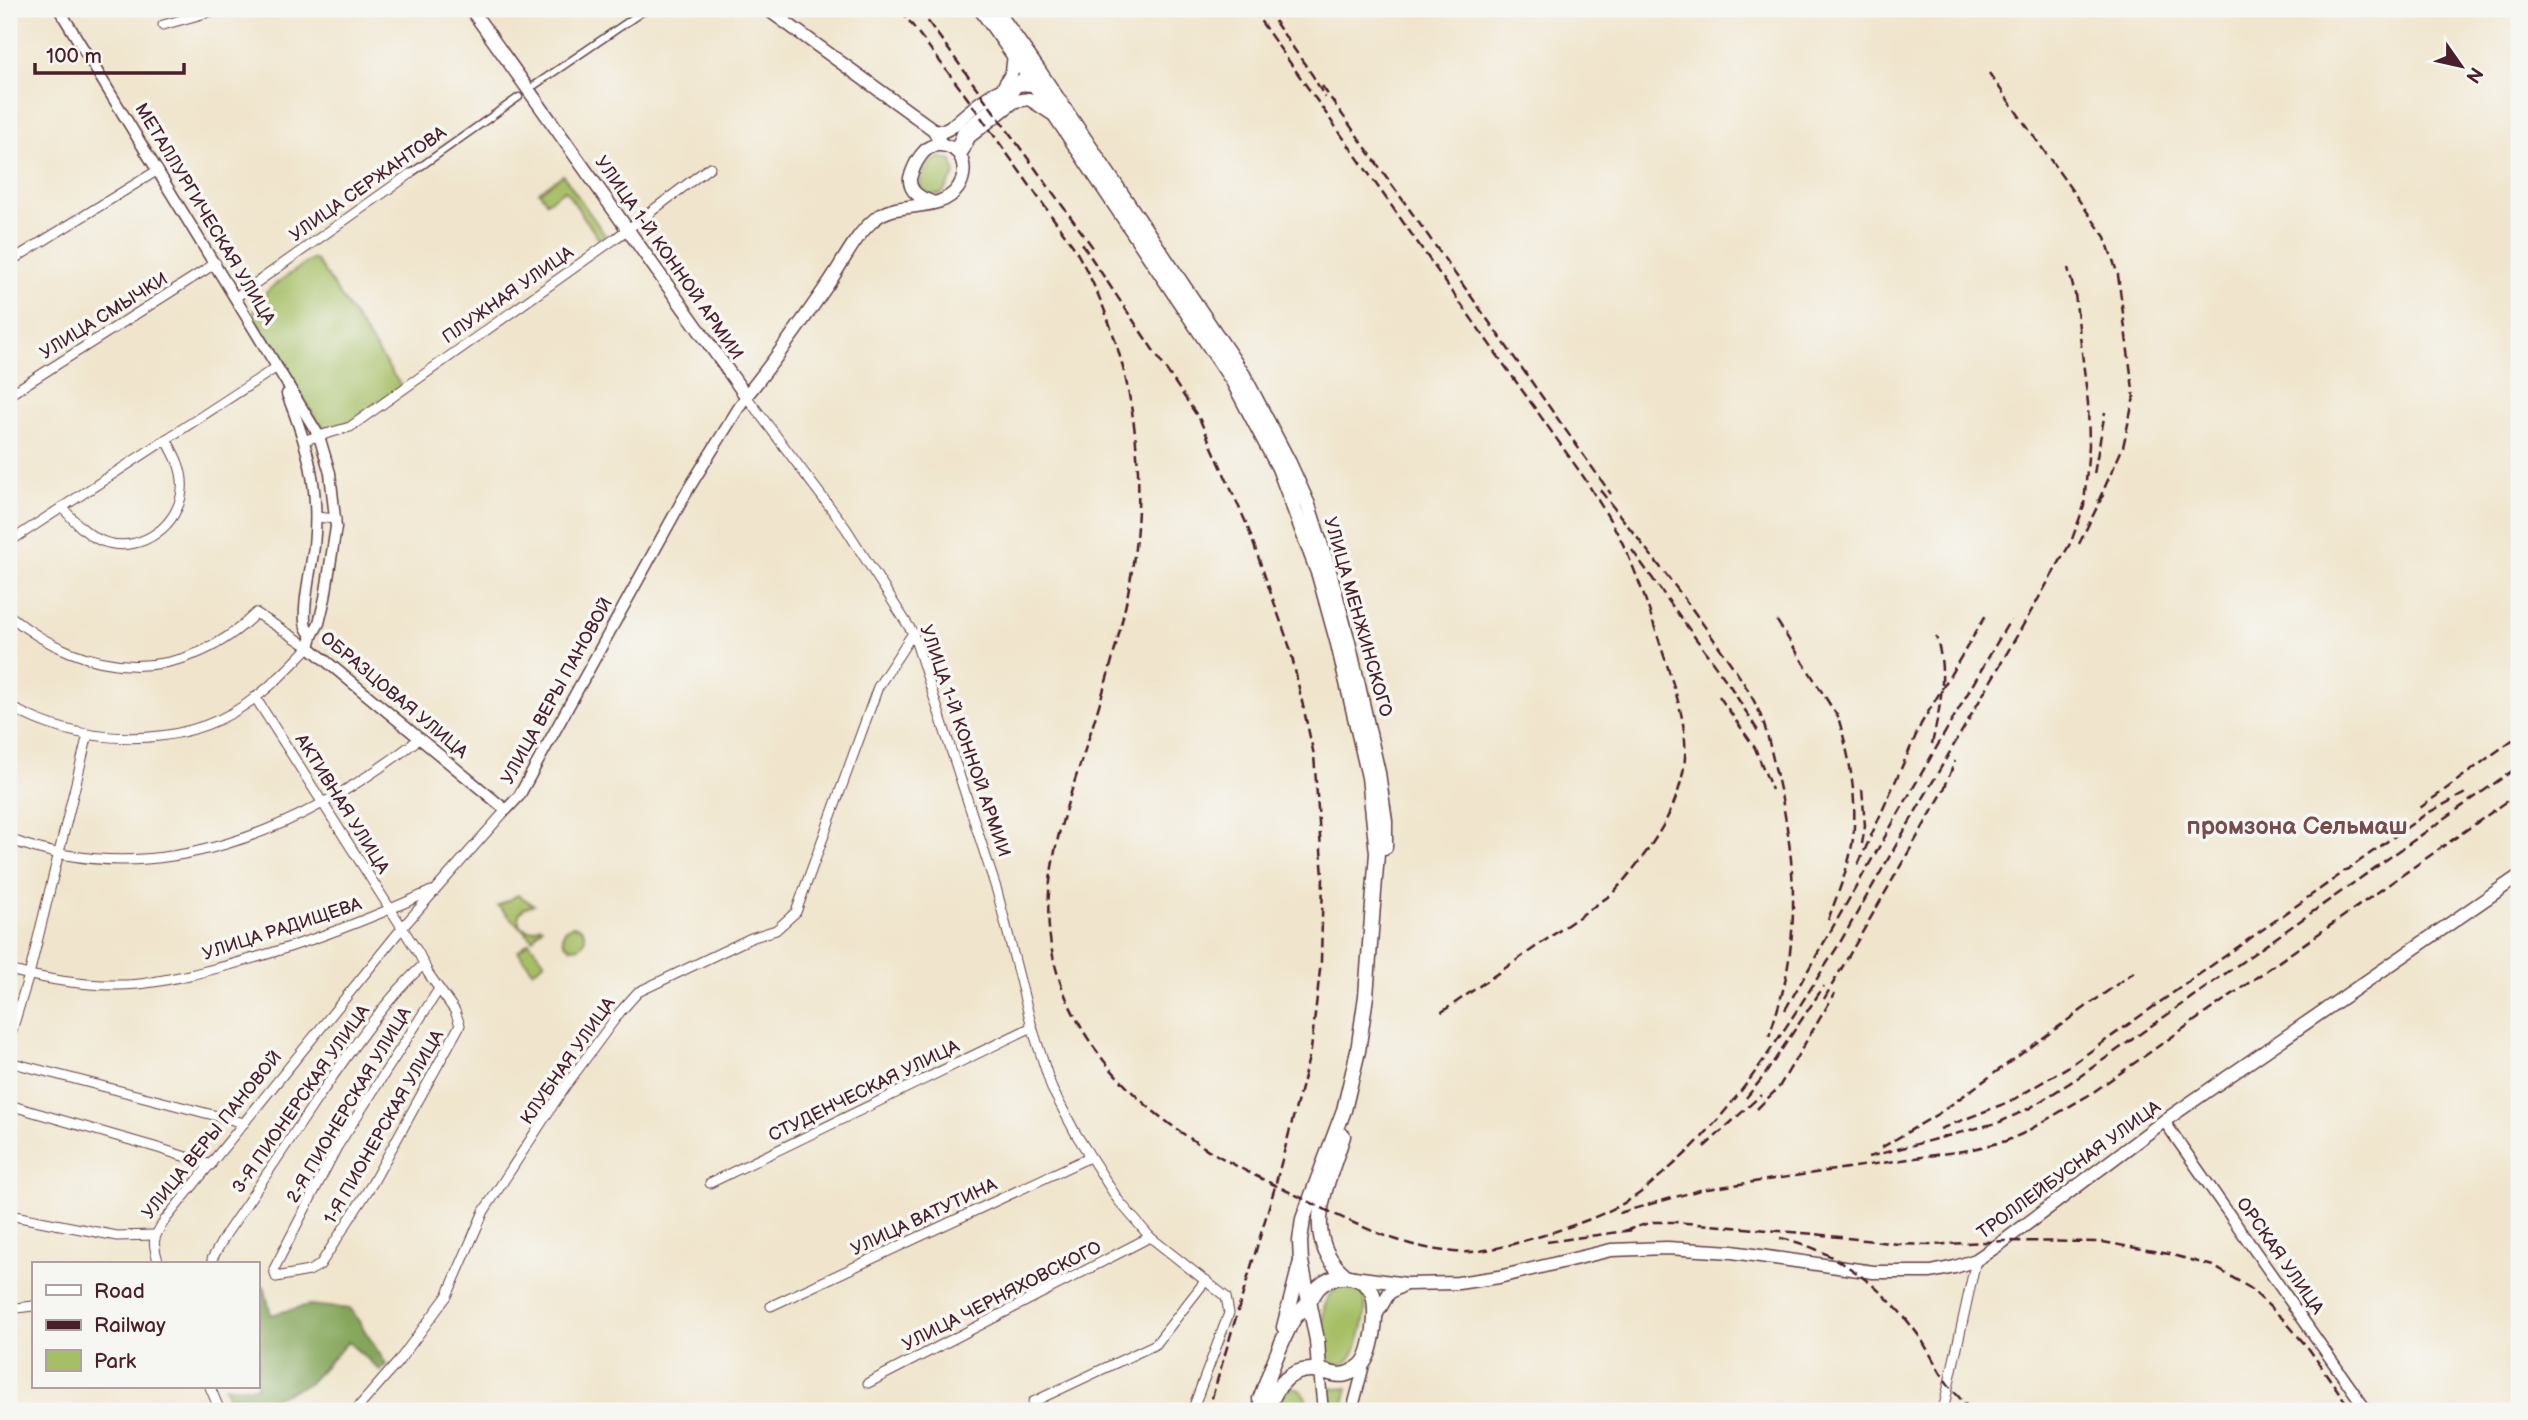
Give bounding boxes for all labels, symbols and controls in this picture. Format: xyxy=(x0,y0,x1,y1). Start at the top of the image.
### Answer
scale bar xyxy=(35,32,184,76)
north arrow xyxy=(2426,32,2496,102)
text: 100 m xyxy=(46,44,102,69)
text: N xyxy=(2460,62,2487,87)
street label: МЕТАЛЛУРГИЧЕСКАЯ УЛИЦА xyxy=(130,100,280,329)
street label: УЛИЦА СЕРЖАНТОВА xyxy=(286,122,450,246)
street label: УЛИЦА 1-Й КОННОЙ АРМИИ xyxy=(590,152,748,364)
street label: ПЛУЖНАЯ УЛИЦА xyxy=(438,242,578,348)
street label: УЛИЦА СМЫЧКИ xyxy=(36,268,172,364)
street label: УЛИЦА МЕНЖИНСКОГО xyxy=(1319,515,1397,719)
street label: УЛИЦА ВЕРЫ ПАНОВОЙ xyxy=(497,594,617,788)
street label: УЛИЦА 1-Й КОННОЙ АРМИИ xyxy=(915,622,1015,860)
street label: ОБРАЗЦОВАЯ УЛИЦА xyxy=(316,627,472,763)
street label: АКТИВНАЯ УЛИЦА xyxy=(290,729,394,878)
district label: промзона Сельмаш xyxy=(2187,812,2407,841)
street label: УЛИЦА РАДИЩЕВА xyxy=(200,893,364,965)
street label: КЛУБНАЯ УЛИЦА xyxy=(516,993,620,1129)
street label: 3-Я ПИОНЕРСКАЯ УЛИЦА xyxy=(228,1001,374,1197)
street label: 2-Я ПИОНЕРСКАЯ УЛИЦА xyxy=(282,1003,416,1207)
street label: 1-Я ПИОНЕРСКАЯ УЛИЦА xyxy=(320,1026,448,1228)
street label: СТУДЕНЧЕСКАЯ УЛИЦА xyxy=(765,1036,963,1146)
street label: УЛИЦА ВЕРЫ ПАНОВОЙ xyxy=(138,1047,286,1223)
street label: ТРОЛЛЕЙБУСНАЯ УЛИЦА xyxy=(1973,1096,2165,1244)
street label: УЛИЦА ВАТУТИНА xyxy=(848,1174,1000,1260)
street label: ОРСКАЯ УЛИЦА xyxy=(2232,1194,2328,1319)
street label: УЛИЦА ЧЕРНЯХОВСКОГО xyxy=(899,1237,1105,1355)
legend xyxy=(32,1262,259,1388)
text: Road xyxy=(94,1279,145,1304)
text: Railway xyxy=(94,1313,166,1338)
text: Park xyxy=(94,1349,137,1374)

